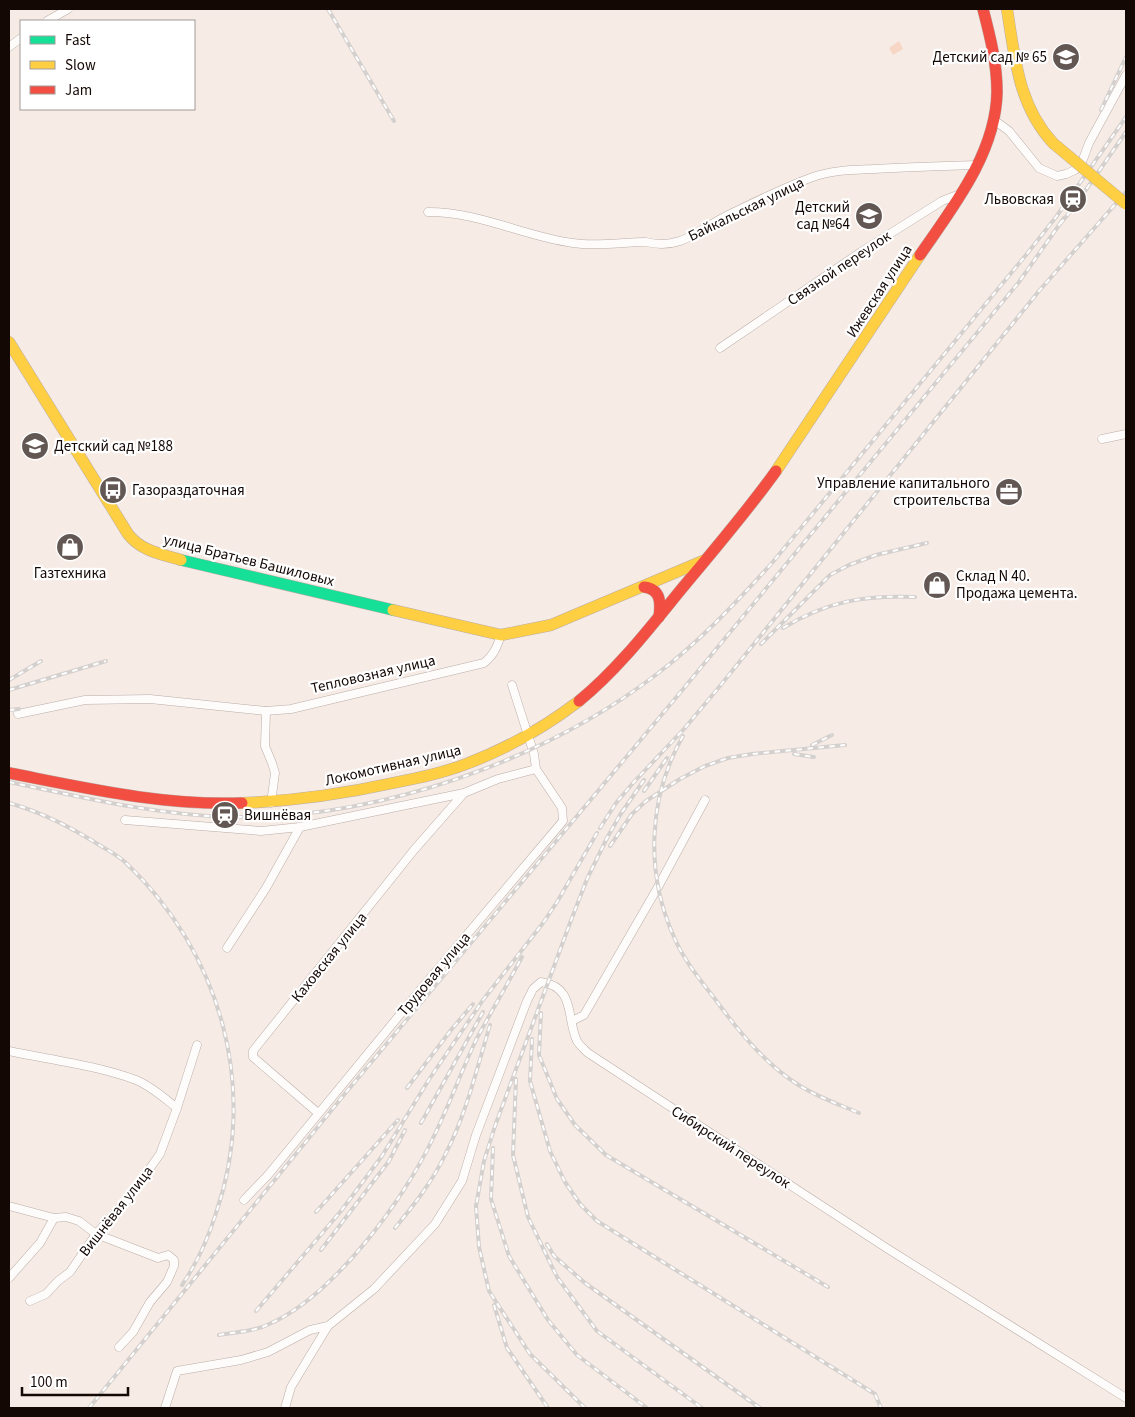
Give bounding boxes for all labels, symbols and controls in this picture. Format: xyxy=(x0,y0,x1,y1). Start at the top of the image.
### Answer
legend xyxy=(20,20,195,110)
text: Fast xyxy=(65,30,91,51)
school or university icon: Детский сад № 65 xyxy=(1051,42,1081,72)
place label: Детский сад № 65 xyxy=(933,47,1047,68)
text: Slow xyxy=(65,55,96,76)
text: Jam xyxy=(65,80,92,101)
street label: Байкальская улица xyxy=(685,172,808,247)
station icon: Львовская xyxy=(1058,184,1088,214)
place label: Львовская xyxy=(984,189,1054,210)
place label: Детский сад №64 xyxy=(795,197,851,235)
school or university icon: Детский сад №64 xyxy=(854,201,884,231)
street label: Связной переулок xyxy=(783,226,896,311)
street label: Ижевская улица xyxy=(842,241,917,342)
school or university icon: Детский сад №188 xyxy=(20,431,50,461)
place label: Детский сад №188 xyxy=(54,436,173,457)
place label: Управление капитального строительства xyxy=(817,473,990,511)
bus stop icon: Газораздаточная xyxy=(98,475,128,505)
office icon: Управление капитального строительства xyxy=(994,477,1024,507)
place label: Газораздаточная xyxy=(132,480,245,501)
street label: улица Братьев Башиловых xyxy=(161,529,337,592)
shop icon: Газтехника xyxy=(55,532,85,562)
place label: Газтехника xyxy=(34,563,106,584)
place label: Склад N 40. Продажа цемента. xyxy=(956,566,1078,604)
shop icon: Склад N 40. Продажа цемента. xyxy=(922,570,952,600)
street label: Тепловозная улица xyxy=(309,650,437,699)
street label: Локомотивная улица xyxy=(323,740,463,791)
station icon: Вишнёвая xyxy=(210,800,240,830)
place label: Вишнёвая xyxy=(244,805,311,826)
street label: Каховская улица xyxy=(287,908,372,1007)
street label: Трудовая улица xyxy=(393,928,476,1021)
street label: Сибирский переулок xyxy=(667,1101,795,1194)
street label: Вишнёвая улица xyxy=(74,1162,158,1261)
scale bar xyxy=(22,1364,129,1396)
text: 100 m xyxy=(30,1372,68,1393)

